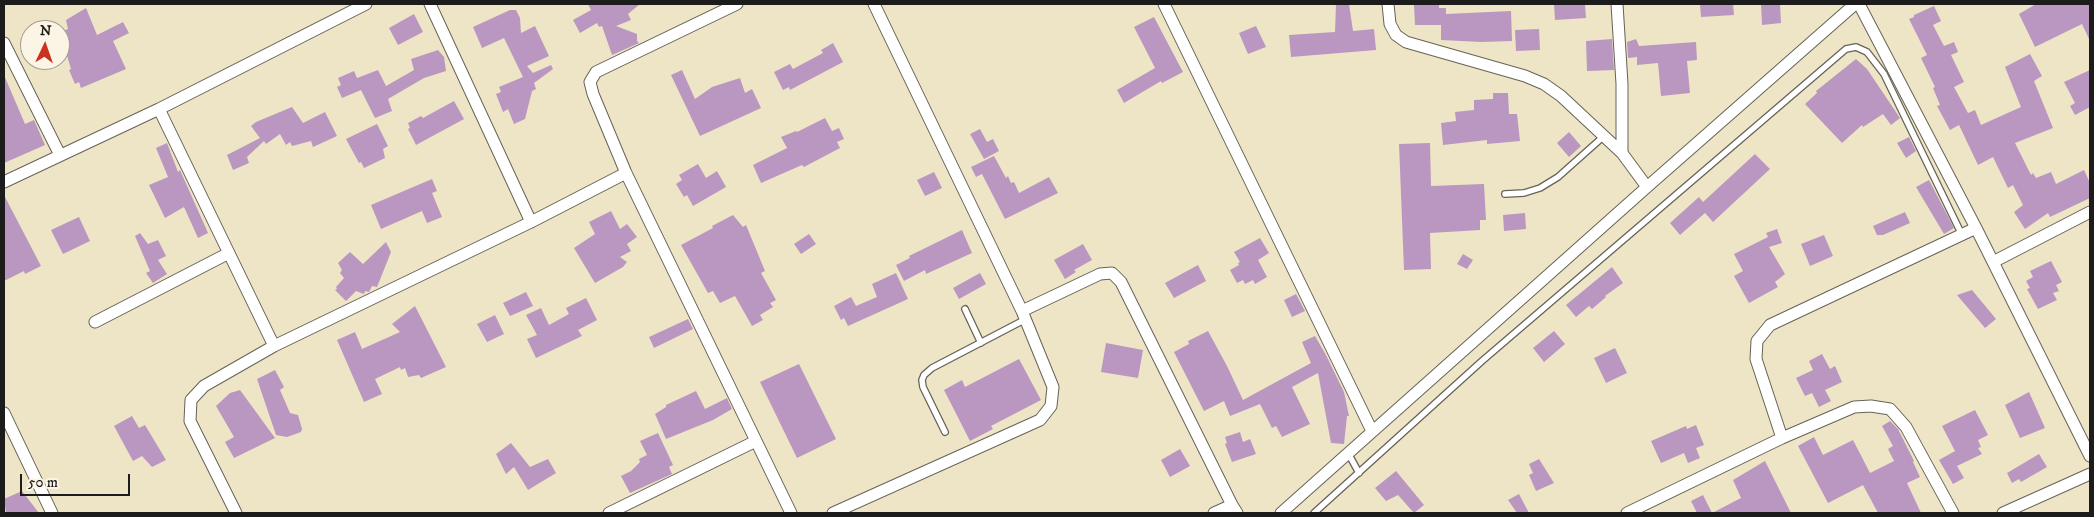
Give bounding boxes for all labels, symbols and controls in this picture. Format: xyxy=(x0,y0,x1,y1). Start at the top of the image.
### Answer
north arrow xyxy=(20,20,70,70)
text: N xyxy=(40,22,52,40)
scale bar xyxy=(22,464,132,496)
text: 50 m xyxy=(28,473,58,492)

